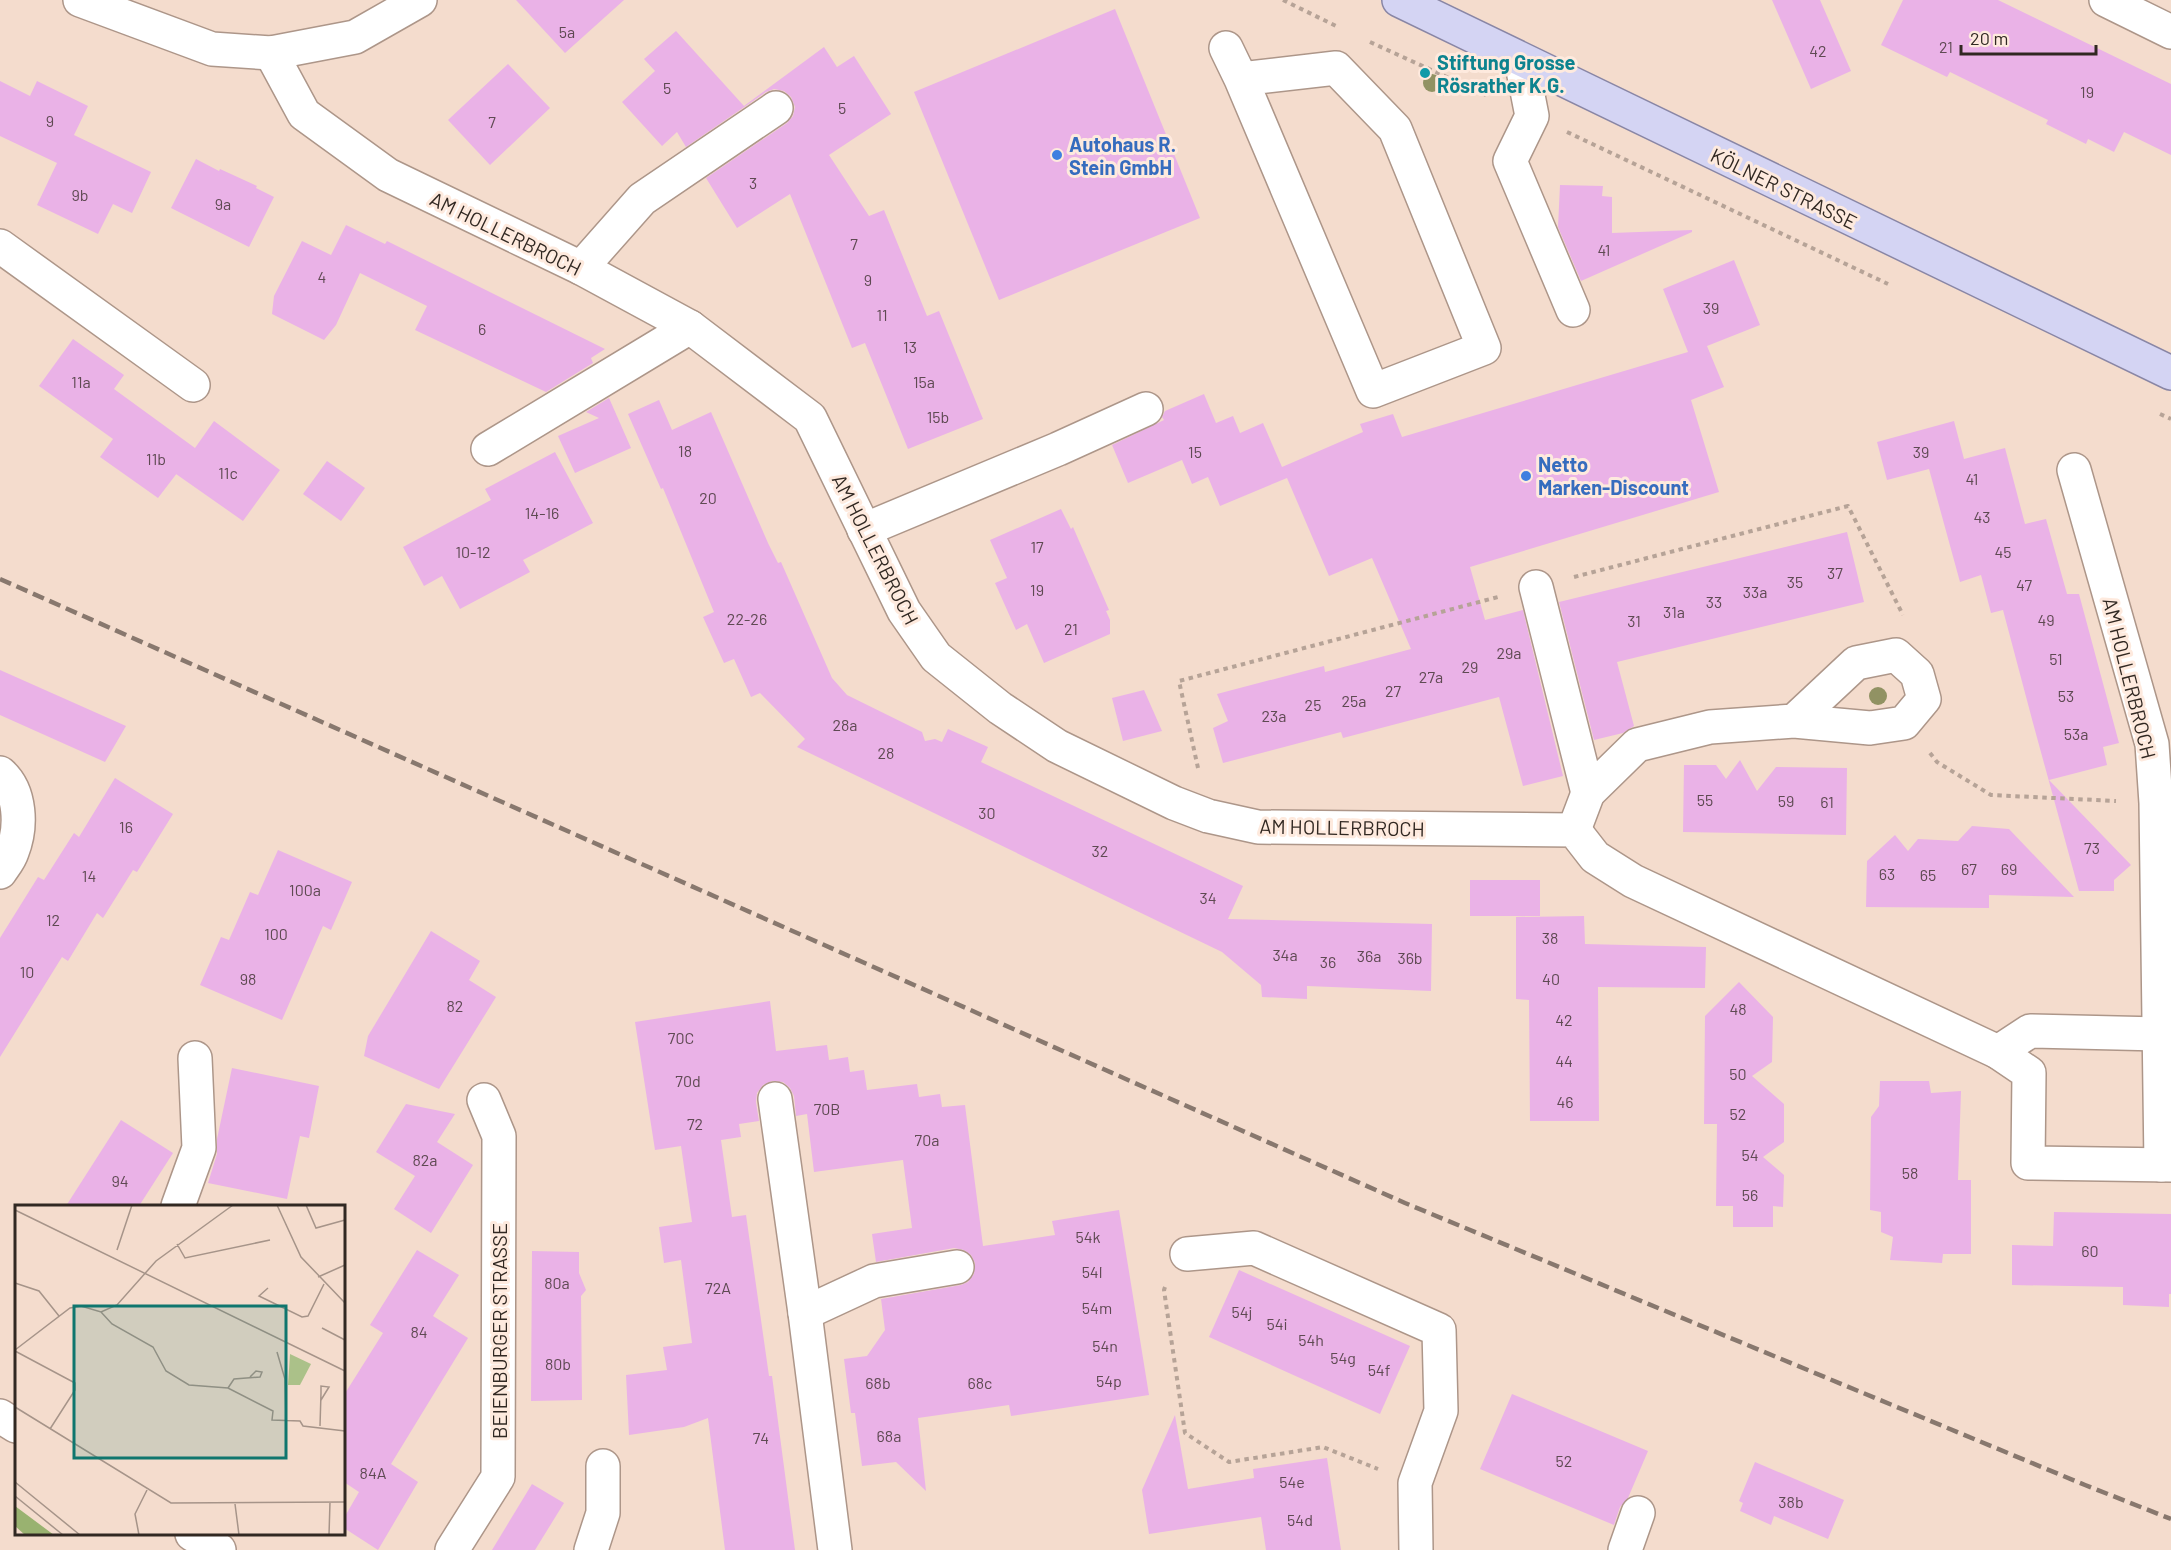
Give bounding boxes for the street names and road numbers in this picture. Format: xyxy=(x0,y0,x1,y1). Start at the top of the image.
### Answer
street label: KÖLNER STRASSE xyxy=(1707,142,1861,234)
street label: AM HOLLERBROCH xyxy=(426,186,586,280)
street label: AM HOLLERBROCH xyxy=(828,470,924,628)
street label: AM HOLLERBROCH xyxy=(2098,595,2162,761)
street label: AM HOLLERBROCH xyxy=(1259,814,1425,840)
street label: BEIENBURGER STRASSE xyxy=(487,1223,511,1439)

